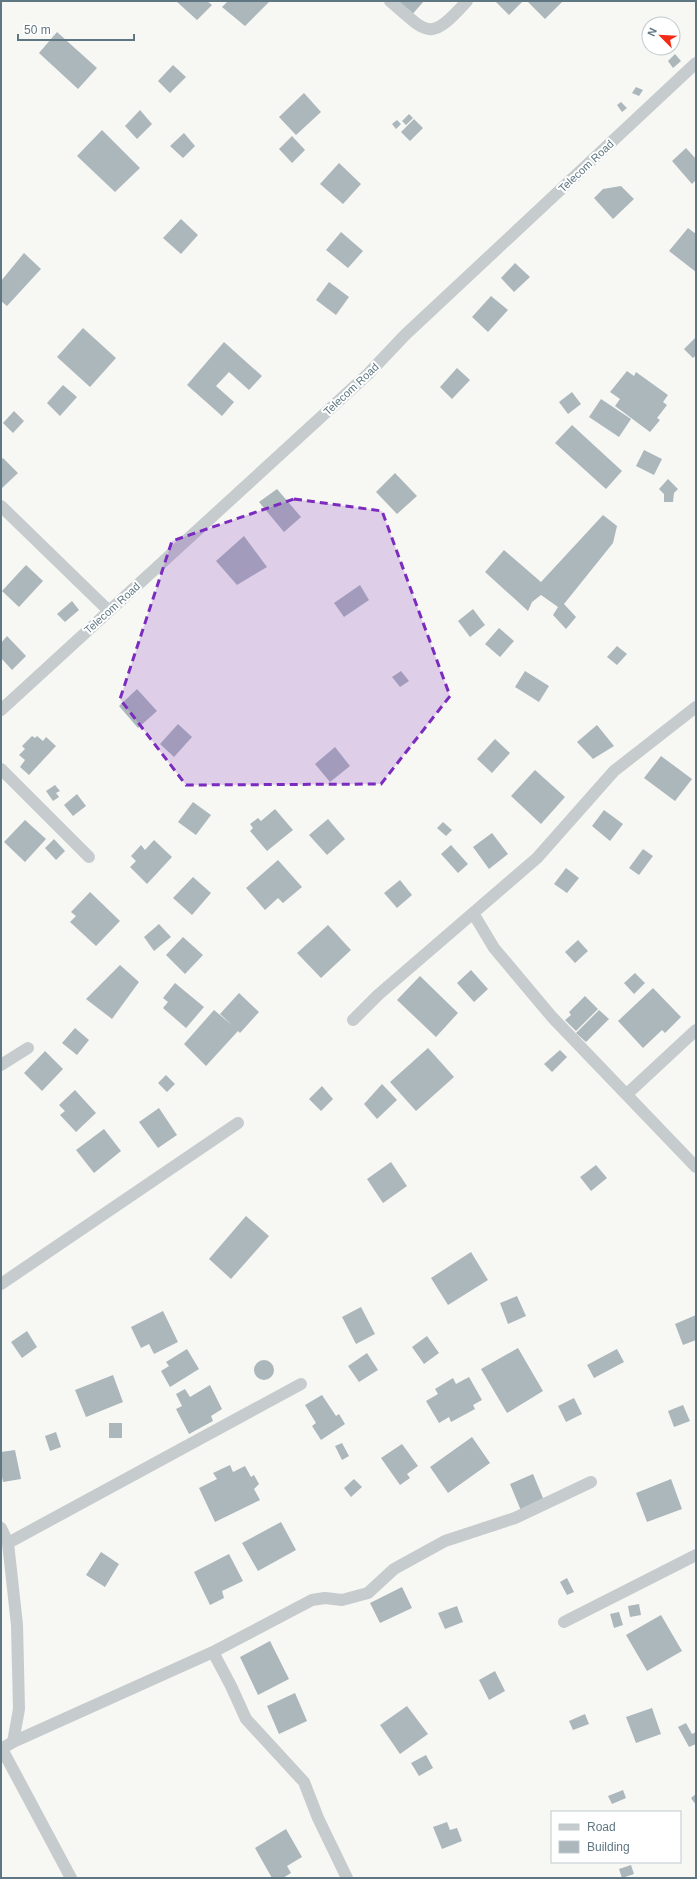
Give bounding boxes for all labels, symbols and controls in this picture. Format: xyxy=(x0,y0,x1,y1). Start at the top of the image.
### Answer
scale bar xyxy=(18,16,134,42)
north arrow xyxy=(641,16,681,56)
text: 50 m xyxy=(24,23,51,37)
text: N xyxy=(645,26,659,38)
street label: Telecom Road xyxy=(556,138,616,194)
street label: Telecom Road xyxy=(321,361,381,417)
street label: Telecom Road xyxy=(82,580,142,636)
legend xyxy=(551,1811,681,1863)
text: Road xyxy=(587,1820,616,1834)
text: Building xyxy=(587,1840,630,1854)

